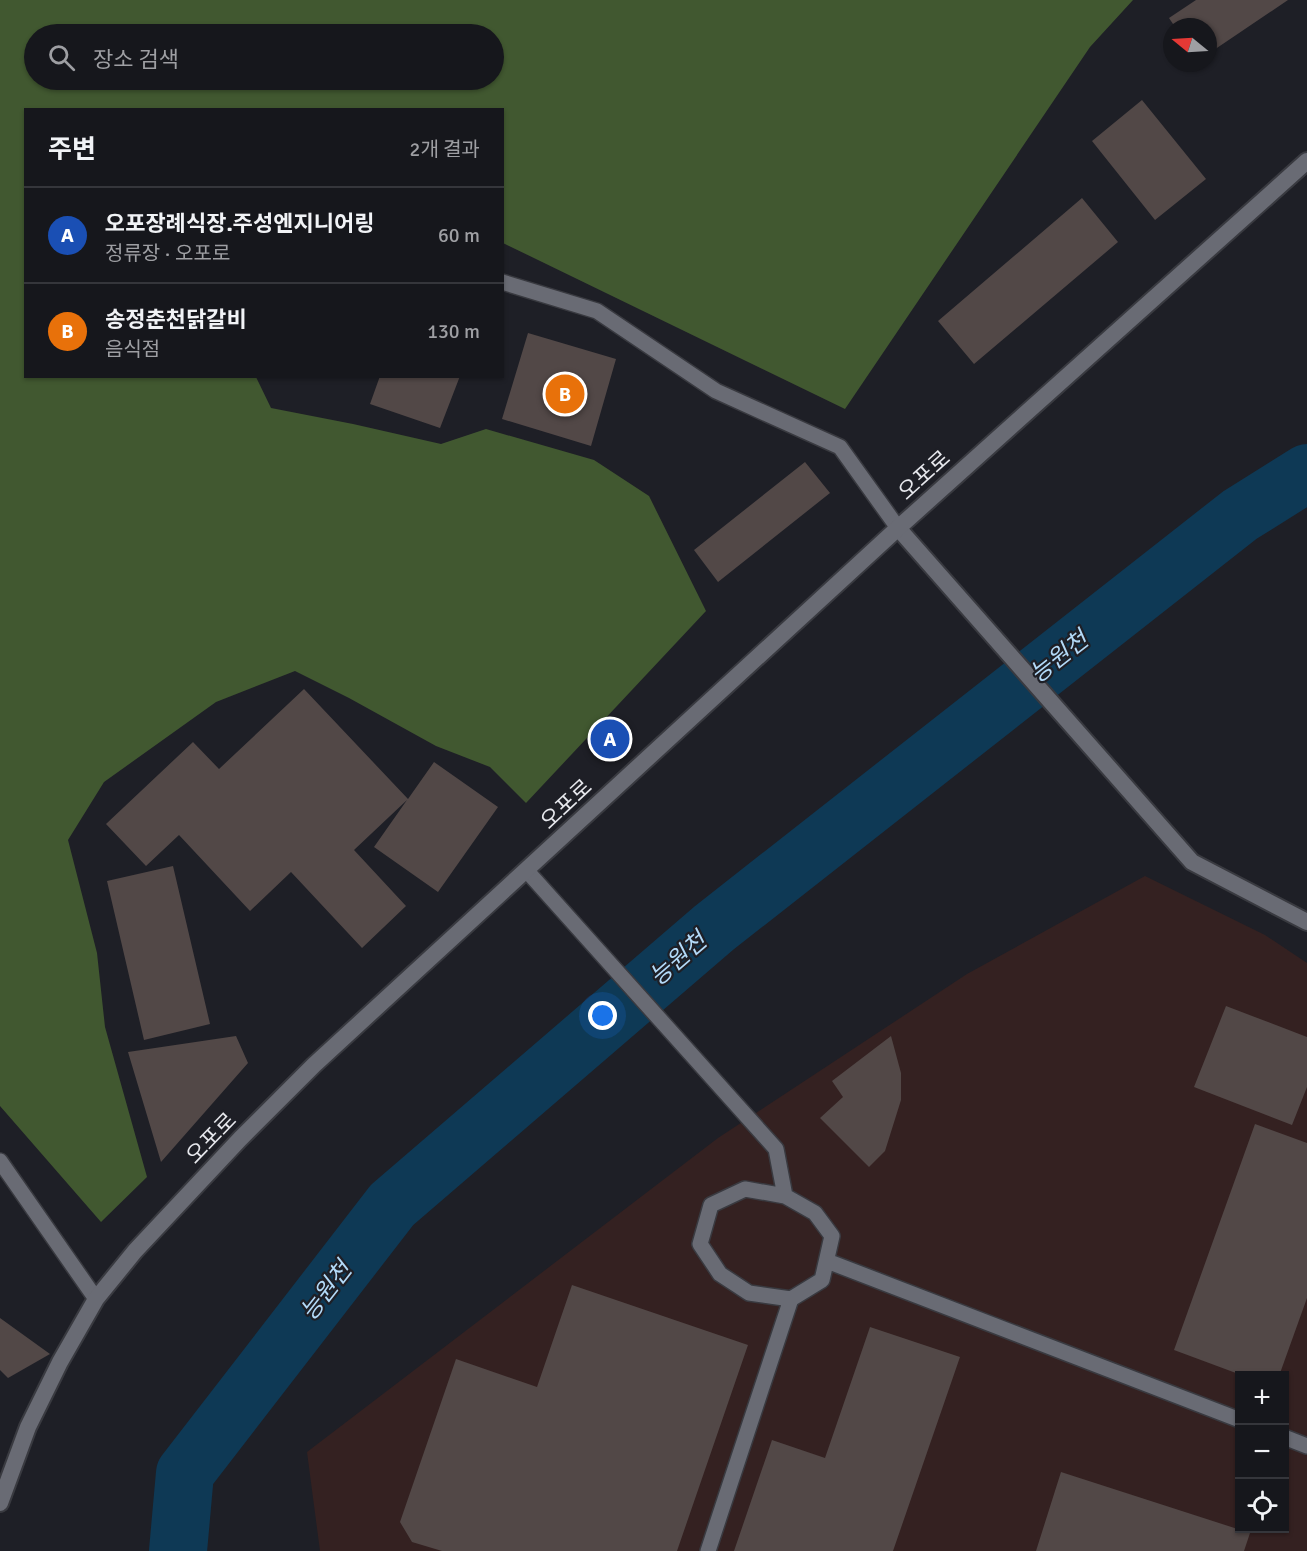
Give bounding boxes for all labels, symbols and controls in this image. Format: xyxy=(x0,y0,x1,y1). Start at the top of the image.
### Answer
north arrow xyxy=(1163,18,1217,72)
search box xyxy=(24,24,504,90)
icon: search xyxy=(45,41,78,74)
text: 장소 검색 xyxy=(93,46,179,73)
text: 주변 xyxy=(48,134,96,166)
text: 2개 결과 xyxy=(410,137,480,162)
text: 오포장례식장.주성엔지니어링 xyxy=(105,210,374,237)
text: A xyxy=(61,223,74,248)
text: 60 m xyxy=(438,223,480,248)
text: 정류장 · 오포로 xyxy=(105,241,230,266)
text: 송정춘천닭갈비 xyxy=(105,306,247,333)
text: B xyxy=(61,319,74,344)
text: 130 m xyxy=(427,319,480,344)
text: 음식점 xyxy=(105,337,160,362)
pin: B xyxy=(546,372,584,416)
street label: 오포로 xyxy=(892,445,956,505)
water label: 능원천 xyxy=(1024,623,1097,689)
pin: A xyxy=(590,716,630,762)
street label: 오포로 xyxy=(535,773,597,835)
water label: 능원천 xyxy=(643,924,715,992)
your location xyxy=(588,1001,617,1030)
street label: 오포로 xyxy=(180,1107,242,1169)
water label: 능원천 xyxy=(294,1253,360,1326)
map controls xyxy=(1235,1371,1289,1533)
button: + xyxy=(1235,1371,1289,1425)
button: − xyxy=(1235,1425,1289,1479)
button: locate xyxy=(1235,1479,1289,1533)

